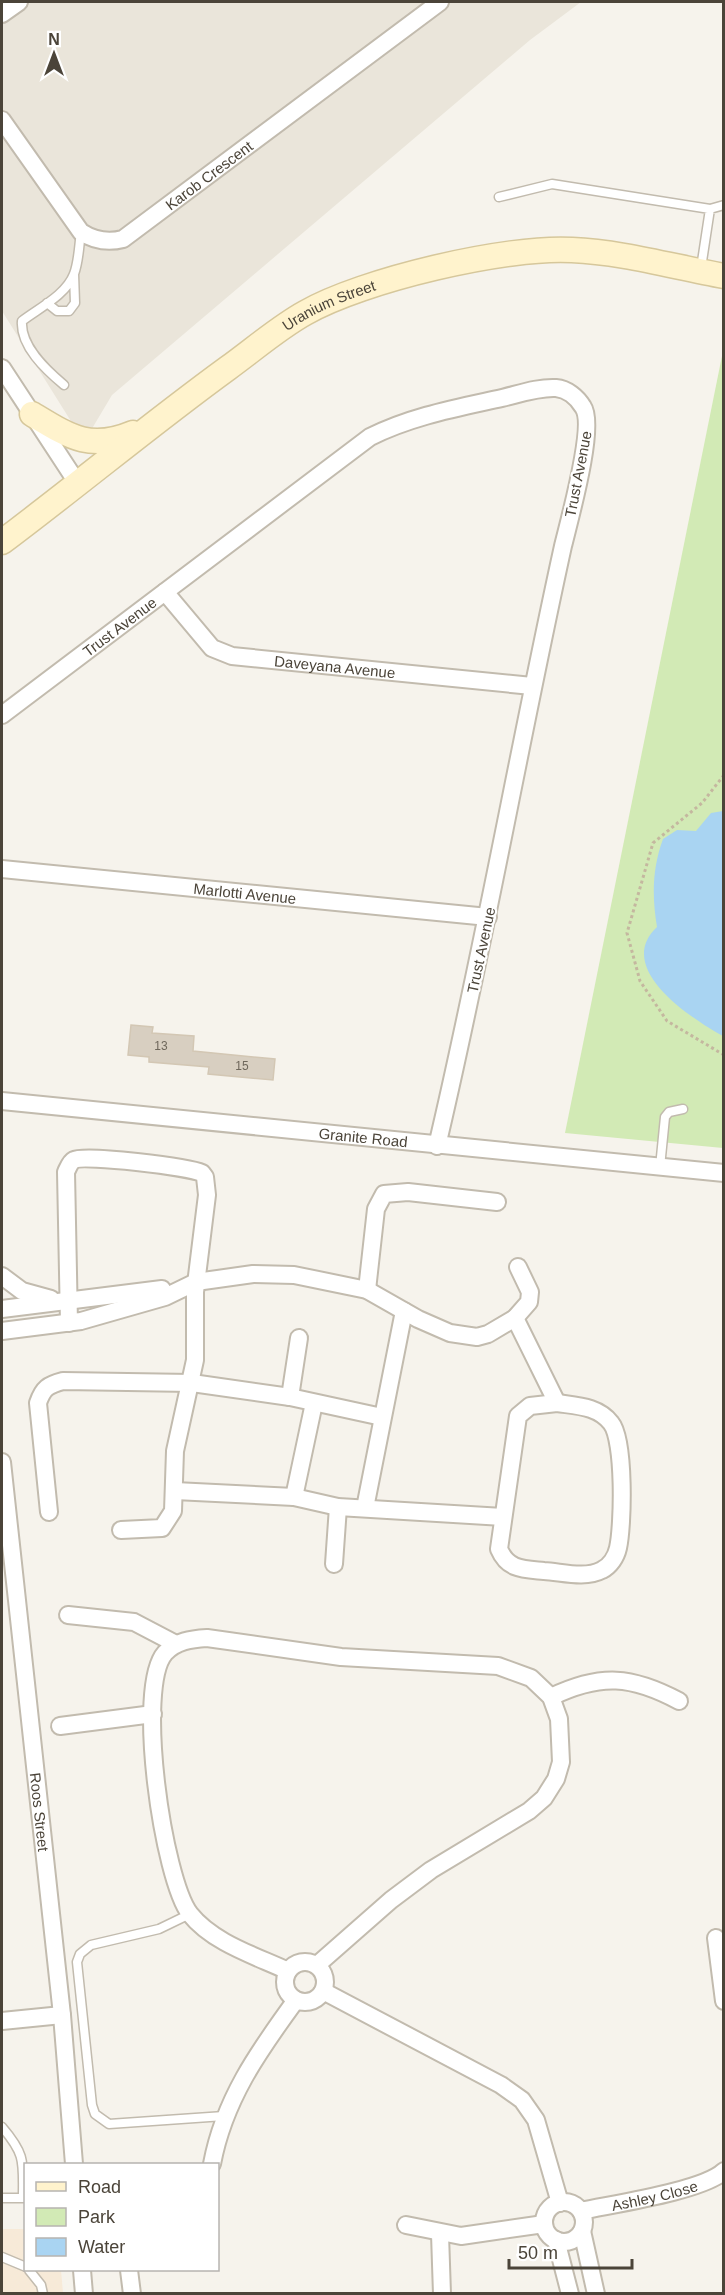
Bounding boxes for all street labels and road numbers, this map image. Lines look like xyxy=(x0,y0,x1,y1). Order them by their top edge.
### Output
street label: Karob Crescent xyxy=(162,136,256,213)
street label: Uranium Street xyxy=(279,276,378,334)
street label: Trust Avenue xyxy=(561,429,595,519)
street label: Trust Avenue xyxy=(79,593,159,660)
street label: Daveyana Avenue xyxy=(274,652,396,681)
street label: Marlotti Avenue xyxy=(193,879,297,907)
street label: Trust Avenue xyxy=(464,905,498,995)
street label: Granite Road xyxy=(318,1124,408,1150)
street label: Roos Street xyxy=(27,1772,53,1853)
street label: Ashley Close xyxy=(610,2177,700,2213)

